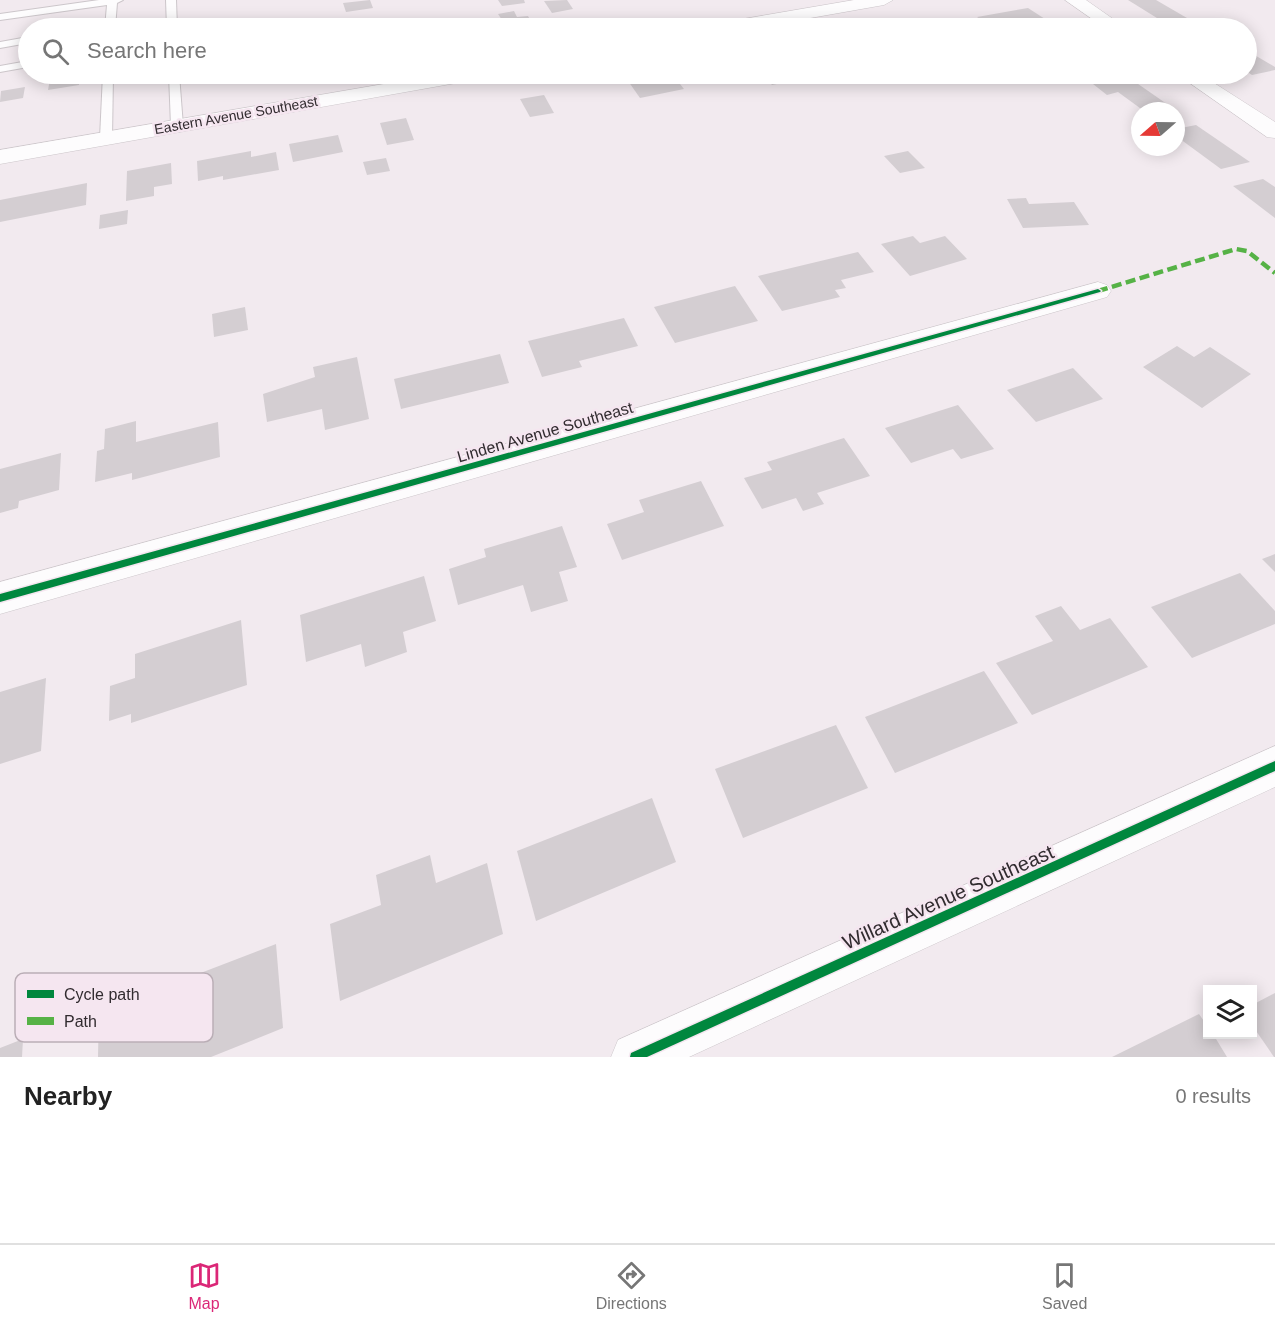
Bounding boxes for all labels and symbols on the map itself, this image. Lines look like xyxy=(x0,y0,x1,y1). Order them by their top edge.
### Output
street label: Eastern Avenue Southeast xyxy=(153,93,319,137)
north arrow xyxy=(1131,102,1185,156)
street label: Linden Avenue Southeast xyxy=(455,399,635,465)
street label: Willard Avenue Southeast xyxy=(839,840,1057,954)
legend xyxy=(15,973,213,1042)
text: Cycle path xyxy=(64,986,140,1003)
text: Path xyxy=(64,1013,97,1030)

